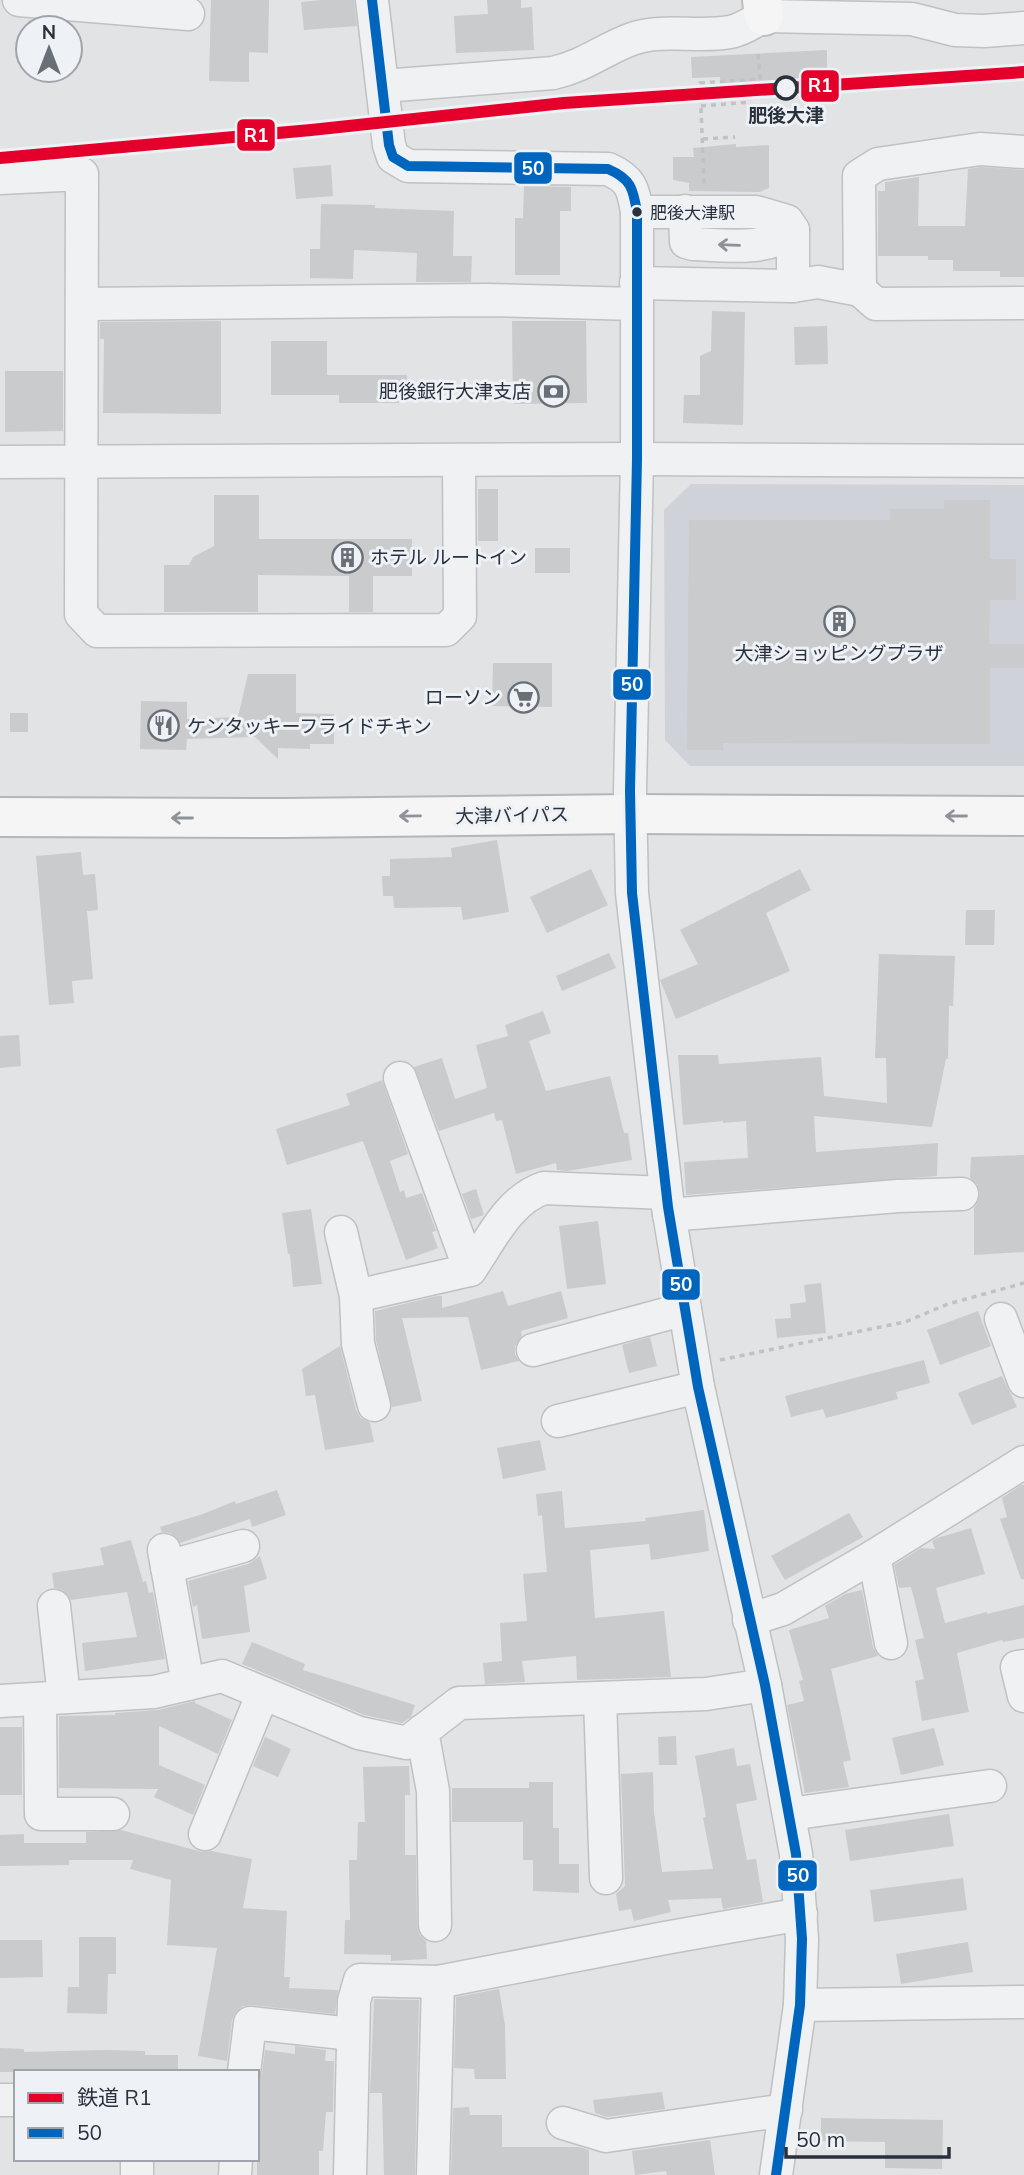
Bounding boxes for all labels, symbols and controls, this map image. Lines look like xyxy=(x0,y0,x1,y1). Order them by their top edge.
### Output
north arrow xyxy=(14,14,84,84)
text: N xyxy=(42,20,56,44)
line badge: R1 xyxy=(800,69,840,103)
text: R1 xyxy=(808,73,832,97)
marker: 肥後大津 xyxy=(774,76,798,100)
place label: 肥後大津 xyxy=(748,103,824,127)
line badge: R1 xyxy=(236,118,276,152)
text: R1 xyxy=(244,123,268,147)
line badge: 50 xyxy=(513,151,553,185)
text: 50 xyxy=(522,156,544,180)
place label: 肥後大津駅 xyxy=(650,202,735,223)
marker: 肥後大津駅 xyxy=(630,205,644,219)
one-way arrow xyxy=(718,238,741,251)
bank icon: 肥後銀行大津支店 xyxy=(537,374,571,408)
place label: 肥後銀行大津支店 xyxy=(379,379,531,403)
building icon: ホテル ルートイン xyxy=(330,540,364,574)
place label: ホテル ルートイン xyxy=(370,545,527,569)
building icon: 大津ショッピングプラザ xyxy=(822,605,856,639)
place label: 大津ショッピングプラザ xyxy=(734,641,944,665)
line badge: 50 xyxy=(612,668,652,701)
text: 50 xyxy=(621,672,643,696)
supermarket icon: ローソン xyxy=(507,680,541,714)
place label: ローソン xyxy=(425,685,501,709)
restaurant icon: ケンタッキーフライドチキン xyxy=(147,709,181,743)
place label: ケンタッキーフライドチキン xyxy=(187,714,432,738)
street label: 大津バイパス xyxy=(455,802,569,828)
one-way arrow xyxy=(399,809,422,823)
one-way arrow xyxy=(945,809,968,823)
one-way arrow xyxy=(171,811,194,825)
line badge: 50 xyxy=(661,1268,701,1301)
text: 50 xyxy=(670,1272,692,1296)
line badge: 50 xyxy=(777,1859,818,1892)
text: 50 xyxy=(787,1863,809,1887)
legend xyxy=(14,2070,259,2161)
text: 鉄道 R1 xyxy=(77,2084,152,2110)
scale bar xyxy=(786,2116,949,2160)
text: 50 xyxy=(77,2119,102,2145)
text: 50 m xyxy=(796,2126,845,2152)

